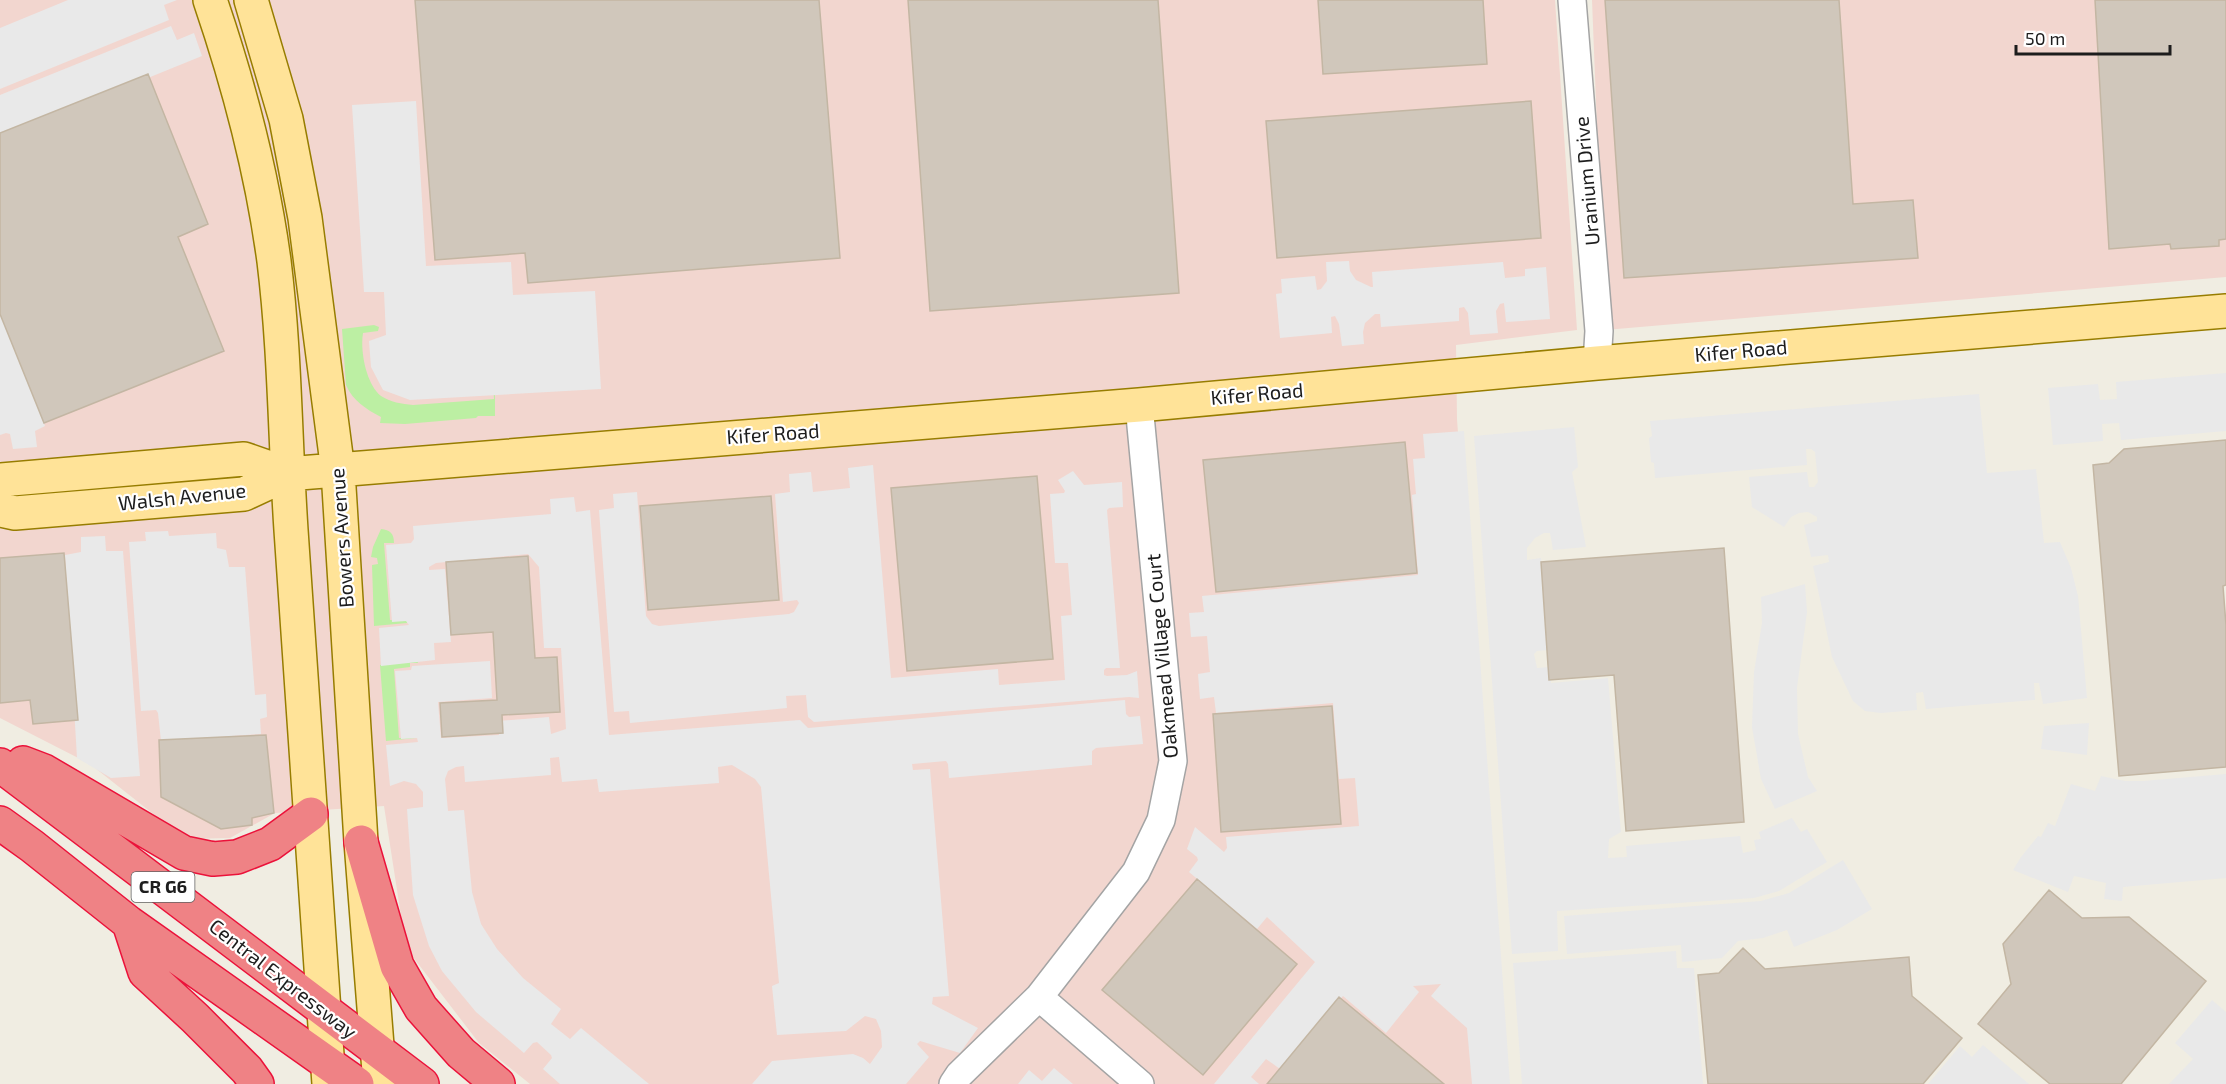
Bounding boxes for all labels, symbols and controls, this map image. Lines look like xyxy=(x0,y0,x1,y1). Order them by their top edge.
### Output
scale bar xyxy=(2016,18,2170,56)
text: 50 m xyxy=(2025,27,2065,49)
street label: Uranium Drive xyxy=(1568,115,1604,247)
street label: Kifer Road xyxy=(1693,334,1788,366)
street label: Kifer Road xyxy=(1209,377,1304,409)
street label: Kifer Road xyxy=(726,418,820,448)
street label: Bowers Avenue xyxy=(324,467,358,609)
street label: Walsh Avenue xyxy=(117,477,247,515)
street label: Oakmead Village Court xyxy=(1140,552,1182,759)
road number: CR G6 xyxy=(132,872,195,902)
street label: Central Expressway xyxy=(205,913,362,1043)

